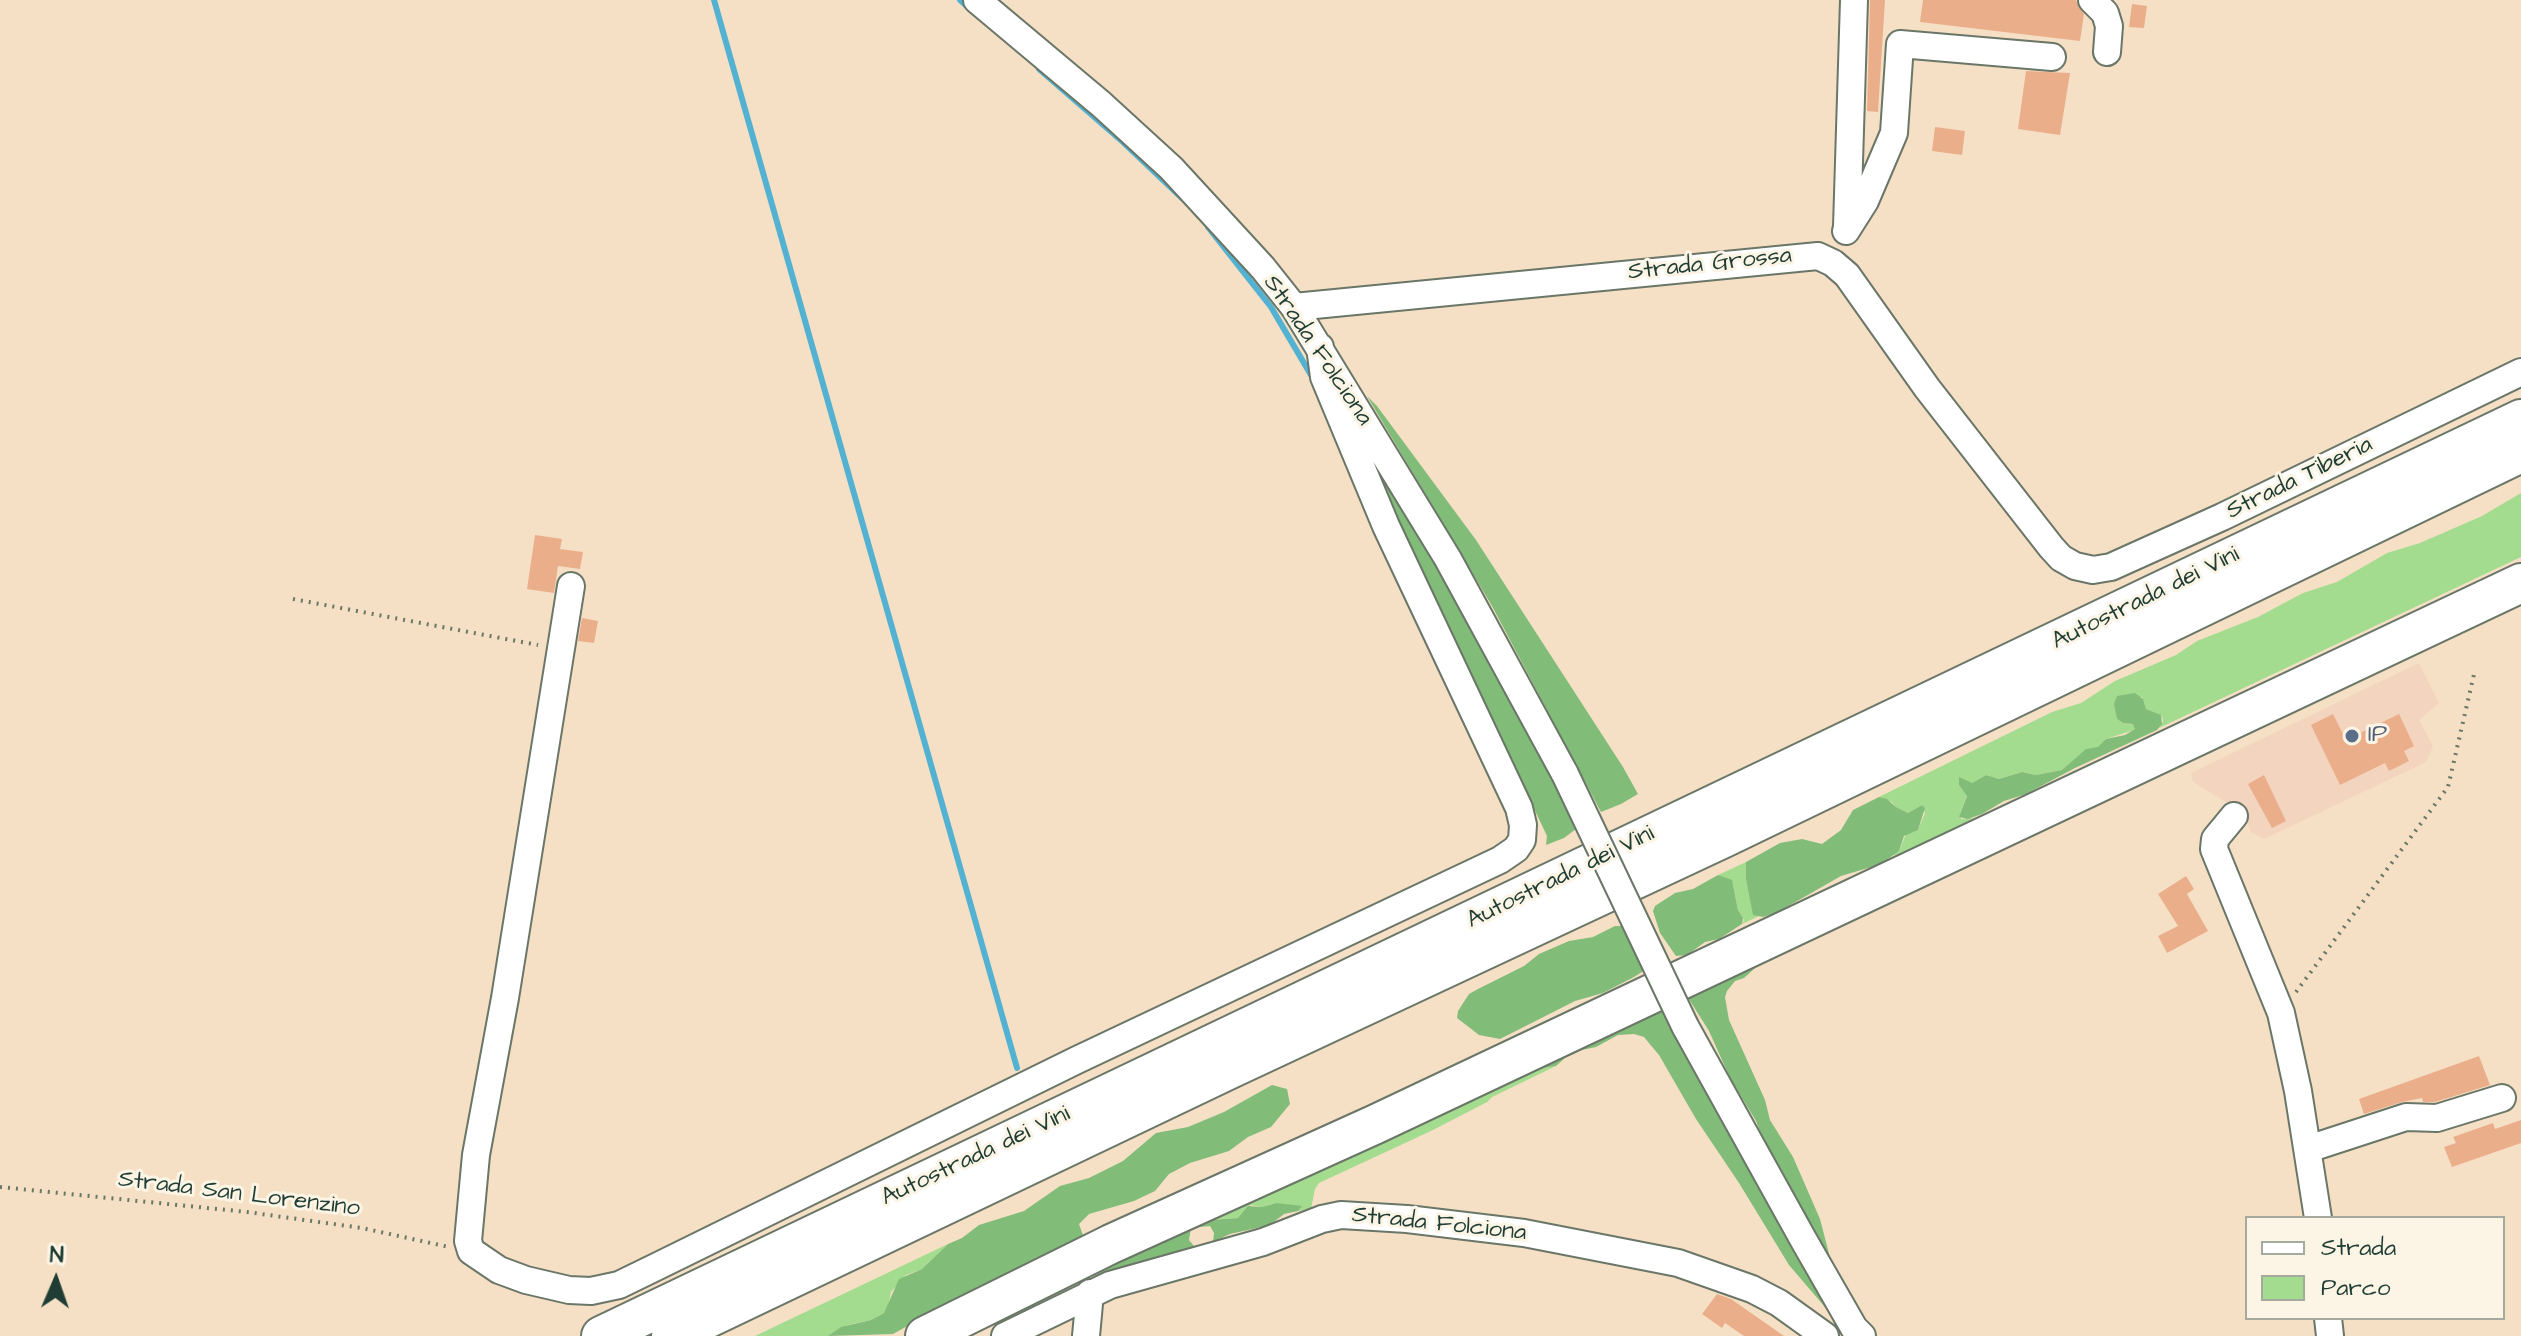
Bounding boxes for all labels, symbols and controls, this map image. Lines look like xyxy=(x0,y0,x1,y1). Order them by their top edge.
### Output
street label: Strada Grossa xyxy=(1627,242,1793,288)
street label: Strada Folciona xyxy=(1256,270,1378,432)
street label: Strada Tiberia xyxy=(2222,431,2378,527)
street label: Autostrada dei Vini xyxy=(2048,541,2244,657)
place label: IP xyxy=(2368,722,2387,750)
marker: IP xyxy=(2343,727,2361,745)
street label: Autostrada dei Vini xyxy=(1463,820,1659,936)
street label: Autostrada dei Vini xyxy=(877,1101,1075,1213)
street label: Strada San Lorenzino xyxy=(116,1166,362,1224)
street label: Strada Folciona xyxy=(1350,1202,1528,1248)
legend xyxy=(2245,1216,2505,1320)
text: Strada xyxy=(2321,1231,2396,1265)
north arrow xyxy=(16,1240,96,1320)
text: N xyxy=(49,1240,64,1271)
text: Parco xyxy=(2321,1271,2390,1305)

